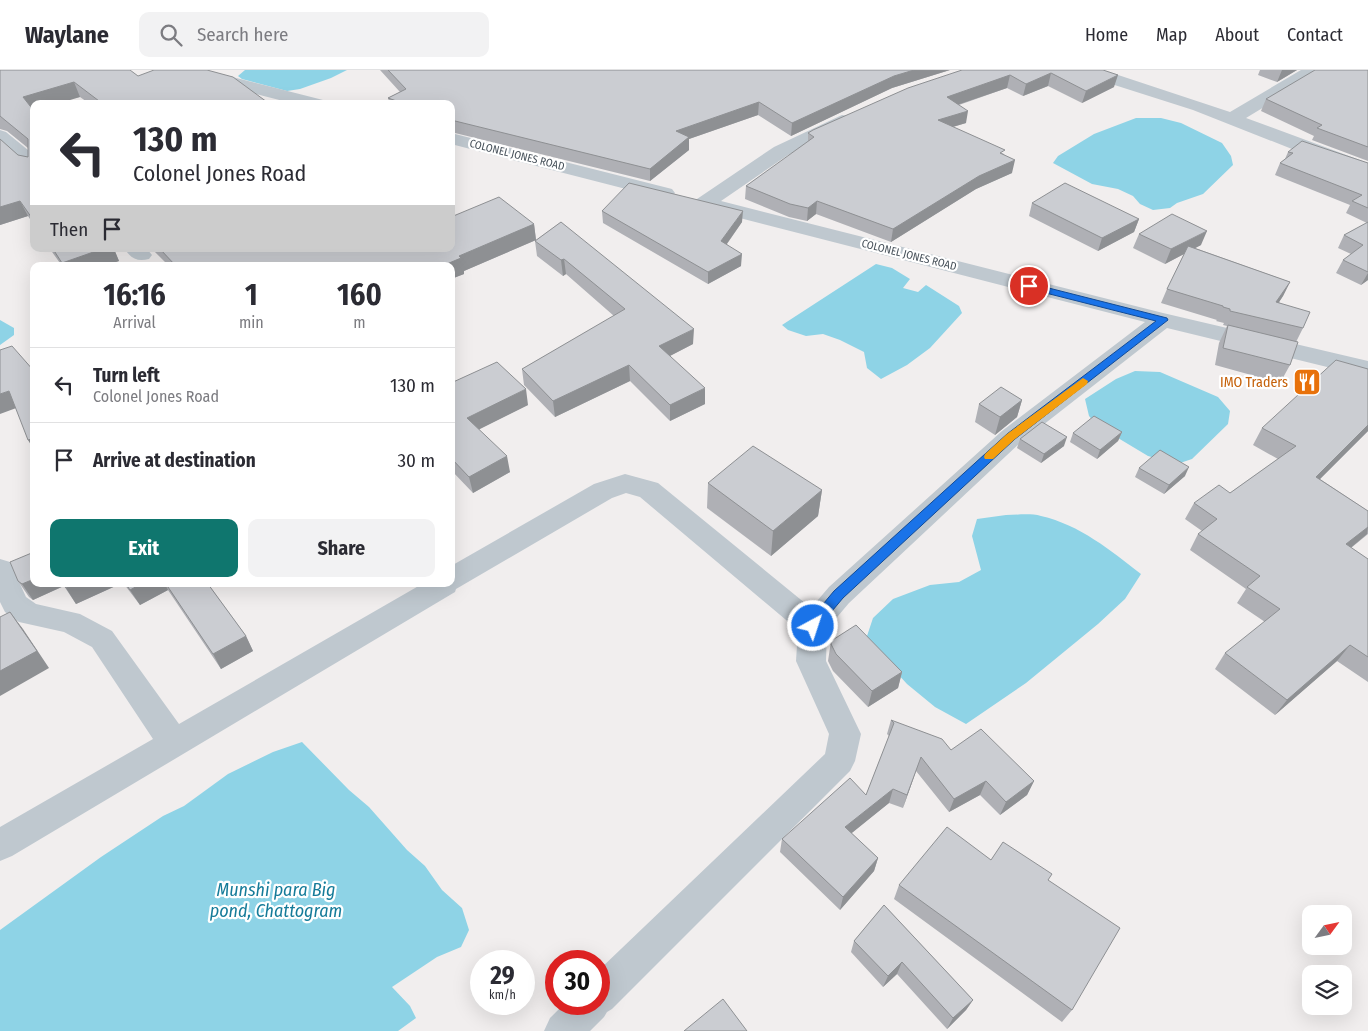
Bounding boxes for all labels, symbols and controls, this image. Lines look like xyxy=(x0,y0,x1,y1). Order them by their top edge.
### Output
search box xyxy=(139,12,489,57)
text: Waylane xyxy=(25,21,109,49)
icon: search xyxy=(157,21,185,49)
text: Search here xyxy=(197,23,288,46)
text: Home xyxy=(1085,24,1128,46)
text: Map xyxy=(1156,24,1187,46)
text: About xyxy=(1215,24,1259,46)
text: Contact xyxy=(1287,24,1343,46)
text: 130 m xyxy=(133,118,217,160)
icon: left xyxy=(50,120,115,185)
street label: COLONEL JONES ROAD xyxy=(468,137,566,173)
text: Colonel Jones Road xyxy=(133,160,306,187)
icon: arrive xyxy=(98,215,126,243)
text: Then xyxy=(50,218,88,241)
street label: COLONEL JONES ROAD xyxy=(860,237,958,273)
pin xyxy=(1008,265,1050,307)
icon: arrive xyxy=(1015,272,1043,300)
text: 16:16 xyxy=(103,277,166,313)
text: 1 xyxy=(245,277,258,313)
text: 160 xyxy=(337,277,382,313)
text: Arrival xyxy=(113,313,156,332)
text: min xyxy=(239,313,264,332)
text: m xyxy=(353,313,366,332)
text: Turn left xyxy=(93,364,160,387)
restaurant icon: IMO Traders xyxy=(1292,367,1322,397)
icon: left xyxy=(50,371,78,399)
text: 130 m xyxy=(390,374,435,397)
place label: IMO Traders xyxy=(1220,374,1288,391)
text: Colonel Jones Road xyxy=(93,387,219,406)
icon: arrive xyxy=(50,446,78,474)
text: Arrive at destination xyxy=(93,449,256,472)
text: 30 m xyxy=(397,449,435,472)
button: Exit xyxy=(50,519,238,577)
button: Share xyxy=(248,519,435,577)
position arrow xyxy=(786,599,838,651)
water label: Munshi para Big pond, Chattogram xyxy=(210,879,342,922)
north arrow xyxy=(1302,905,1352,955)
map controls xyxy=(1302,905,1352,1015)
speed limit sign: 30 xyxy=(545,950,610,1015)
text: 29 xyxy=(490,961,515,991)
button: layers xyxy=(1302,965,1352,1015)
text: km/h xyxy=(489,988,516,1002)

